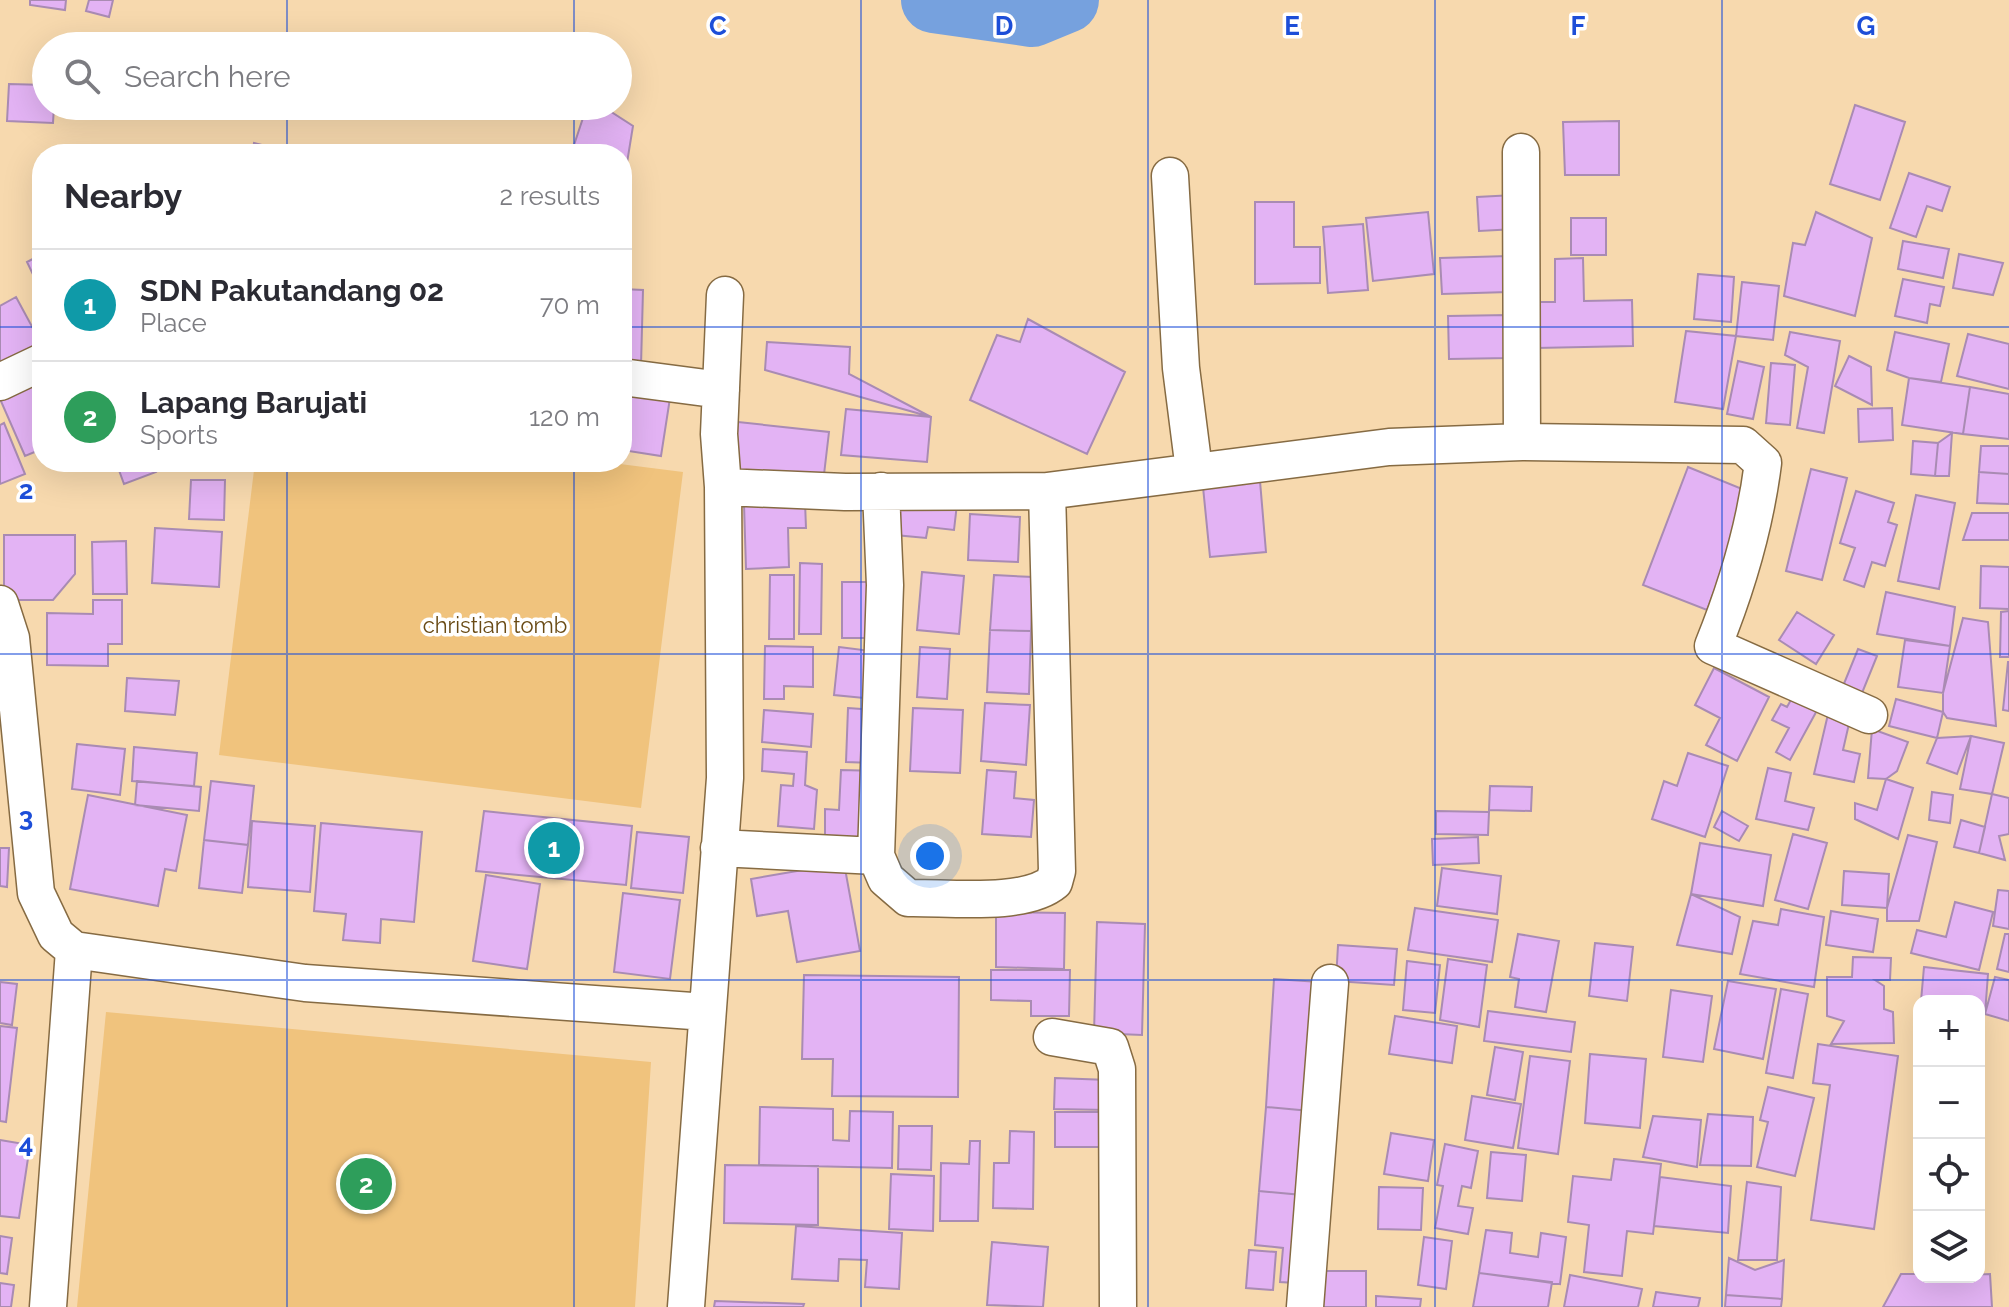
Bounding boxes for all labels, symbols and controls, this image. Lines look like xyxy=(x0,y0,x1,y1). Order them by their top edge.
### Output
text: C xyxy=(709,11,727,41)
text: D xyxy=(995,11,1013,41)
text: E xyxy=(1284,11,1300,41)
text: F xyxy=(1571,11,1586,41)
text: G xyxy=(1857,11,1875,41)
search box xyxy=(32,32,632,120)
icon: search xyxy=(60,54,104,98)
text: Search here xyxy=(124,59,291,94)
text: Nearby xyxy=(64,176,182,216)
text: 2 results xyxy=(500,181,600,211)
text: SDN Pakutandang 02 xyxy=(140,273,444,308)
text: 1 xyxy=(84,290,96,320)
text: 70 m xyxy=(540,290,600,320)
text: Place xyxy=(140,308,207,338)
text: Lapang Barujati xyxy=(140,385,367,420)
text: 2 xyxy=(83,402,97,432)
text: 120 m xyxy=(529,402,600,432)
text: Sports xyxy=(140,420,218,450)
text: 2 xyxy=(19,475,33,505)
park label: christian tomb xyxy=(423,612,567,638)
text: 3 xyxy=(19,802,33,832)
pin: 1 xyxy=(528,818,580,878)
your location xyxy=(910,836,950,876)
map controls xyxy=(1913,995,1985,1283)
button: + xyxy=(1913,995,1985,1067)
button: − xyxy=(1913,1067,1985,1139)
text: 4 xyxy=(19,1129,33,1159)
button: locate xyxy=(1913,1139,1985,1211)
pin: 2 xyxy=(340,1154,392,1214)
button: layers xyxy=(1913,1211,1985,1283)

